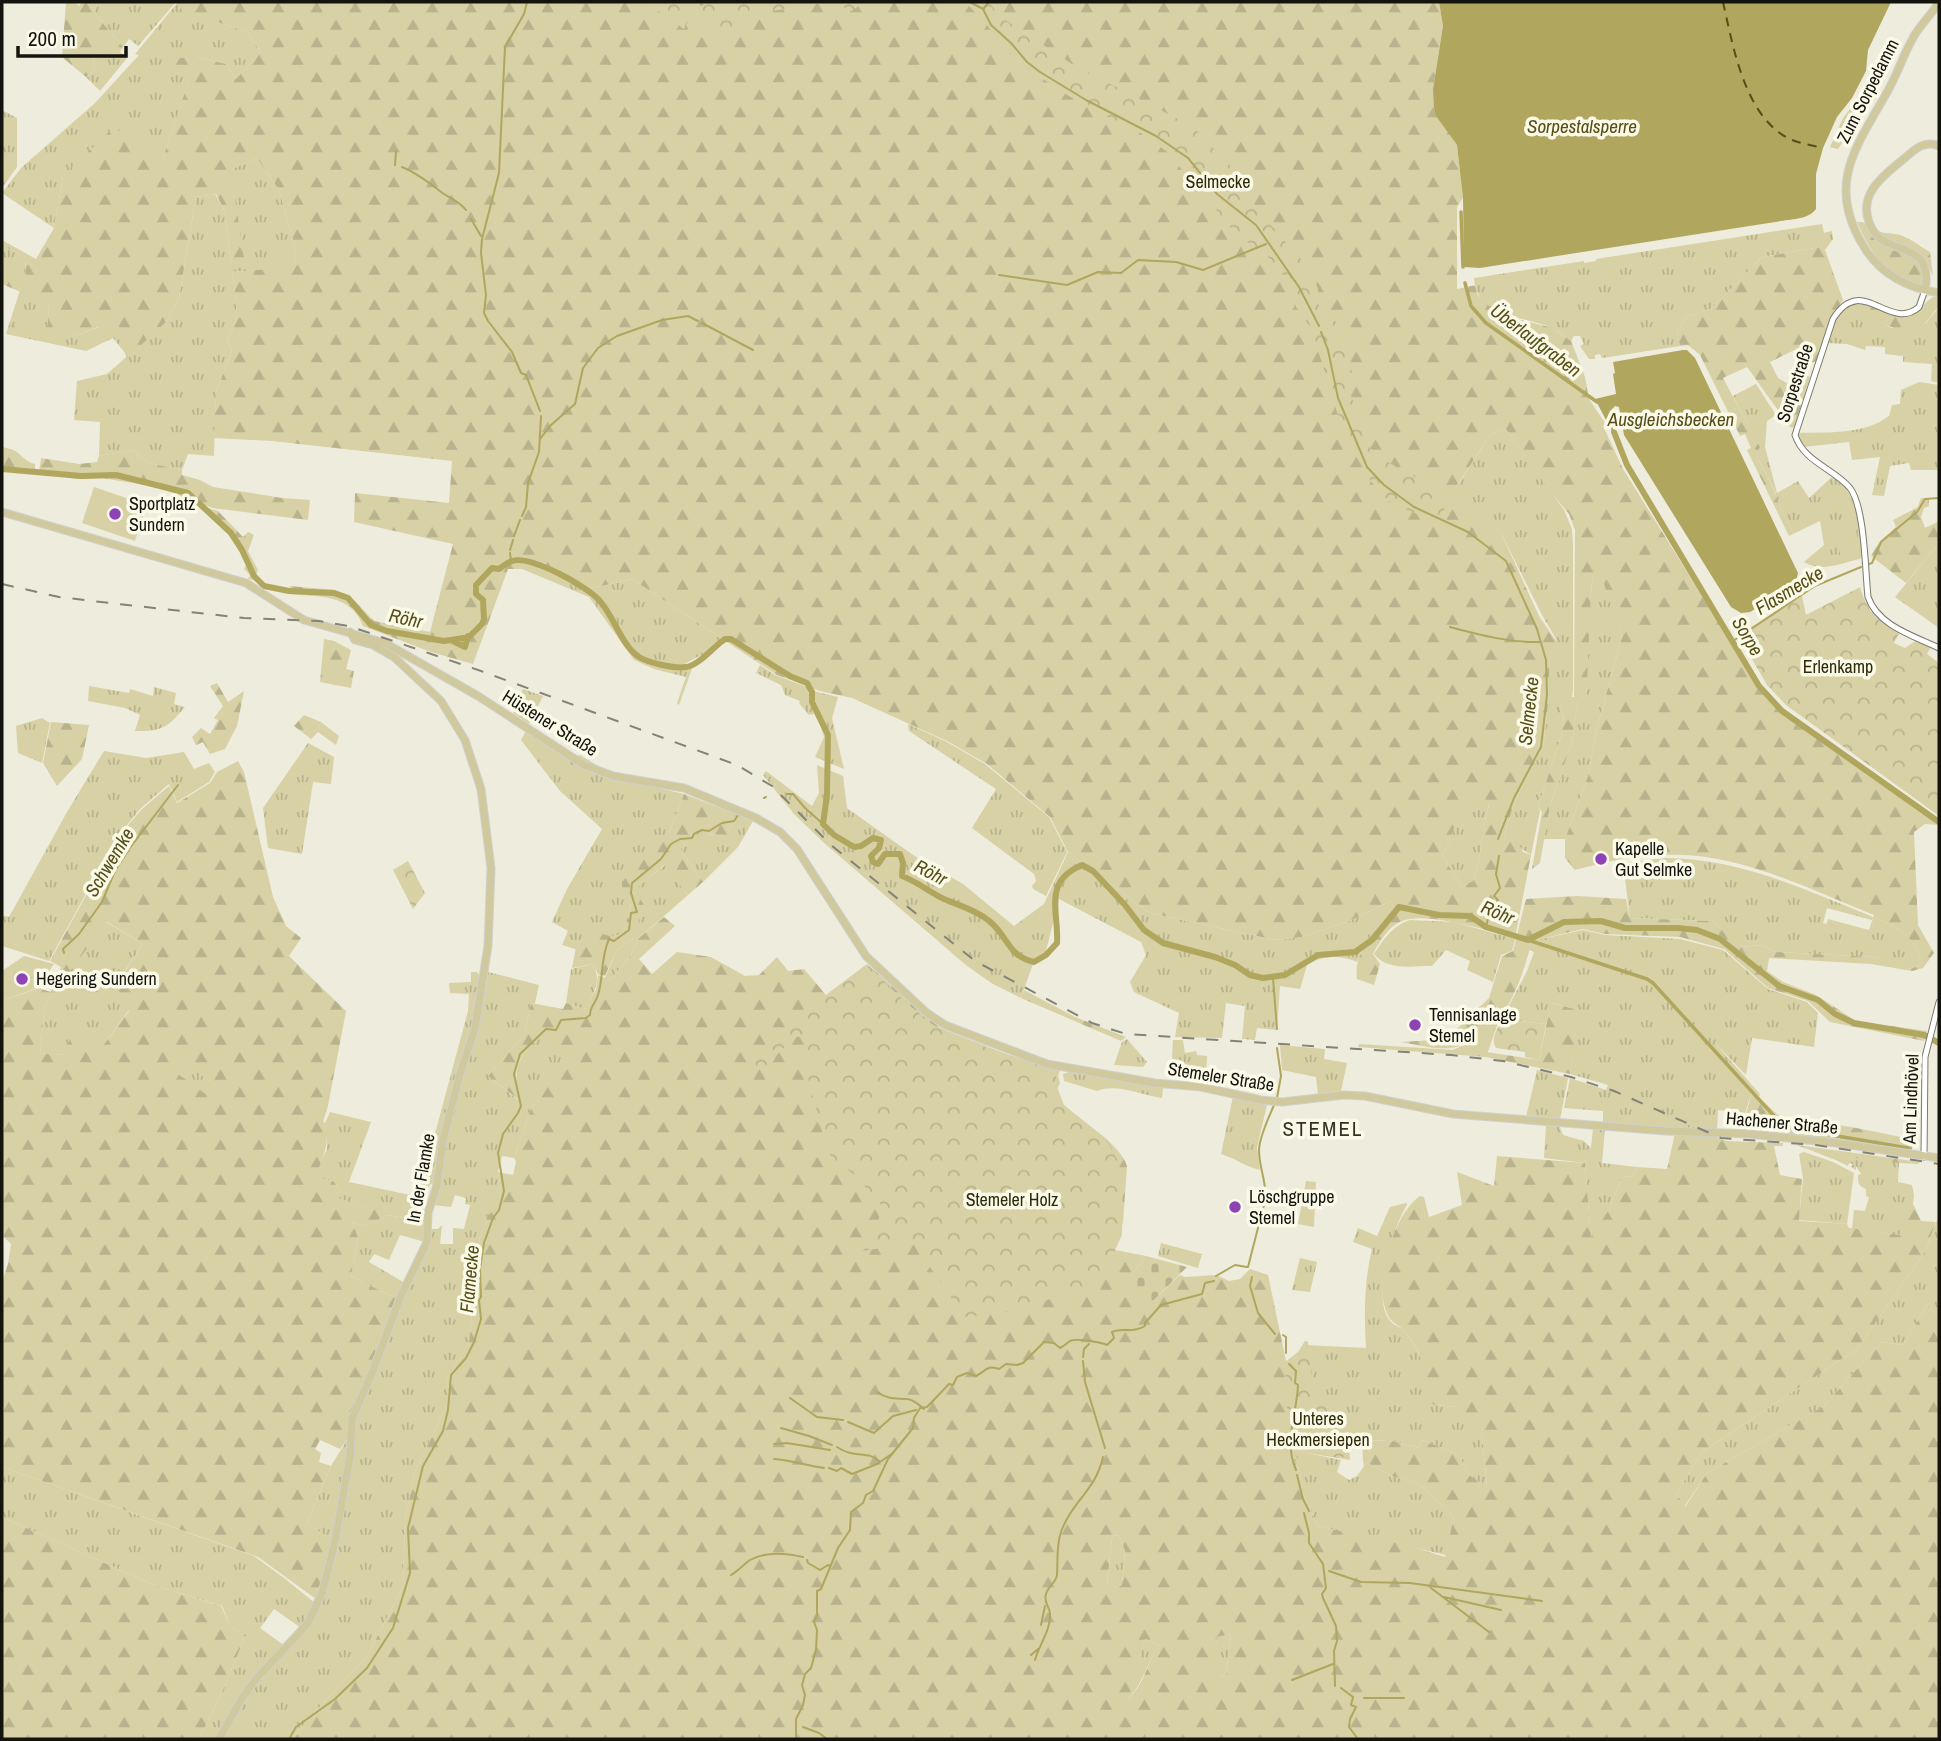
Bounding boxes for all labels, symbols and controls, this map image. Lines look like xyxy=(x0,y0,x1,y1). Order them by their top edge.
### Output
scale bar xyxy=(18,14,126,58)
text: 200 m xyxy=(28,24,76,53)
street label: Zum Sorpedamm xyxy=(1831,34,1905,147)
water label: Sorpestalsperre xyxy=(1527,113,1637,139)
park label: Selmecke xyxy=(1186,169,1250,194)
water label: Überlaufgraben xyxy=(1485,297,1587,383)
street label: Sorpestraße xyxy=(1770,340,1819,425)
water label: Ausgleichsbecken xyxy=(1607,406,1734,432)
place label: Sportplatz Sundern xyxy=(129,491,195,537)
marker: Sportplatz Sundern xyxy=(107,506,123,522)
water label: Flasmecke xyxy=(1750,559,1828,621)
water label: Röhr xyxy=(387,602,426,634)
water label: Sorpe xyxy=(1726,611,1770,661)
park label: Erlenkamp xyxy=(1803,654,1873,679)
water label: Selmecke xyxy=(1511,676,1545,746)
street label: Hüstener Straße xyxy=(498,683,603,762)
water label: Schwemke xyxy=(78,823,140,901)
place label: Kapelle Gut Selmke xyxy=(1615,836,1692,882)
marker: Kapelle Gut Selmke xyxy=(1593,851,1609,867)
water label: Röhr xyxy=(910,853,953,892)
water label: Röhr xyxy=(1477,893,1519,931)
place label: Hegering Sundern xyxy=(36,966,157,991)
marker: Hegering Sundern xyxy=(14,971,30,987)
place label: Tennisanlage Stemel xyxy=(1429,1002,1517,1048)
marker: Tennisanlage Stemel xyxy=(1407,1017,1423,1033)
street label: Am Lindhövel xyxy=(1896,1053,1925,1146)
street label: Stemeler Straße xyxy=(1166,1056,1276,1097)
street label: Hachener Straße xyxy=(1725,1105,1839,1140)
district label: STEMEL xyxy=(1283,1114,1363,1143)
street label: In der Flamke xyxy=(400,1131,441,1225)
place label: Löschgruppe Stemel xyxy=(1249,1184,1334,1230)
park label: Stemeler Holz xyxy=(966,1187,1058,1212)
marker: Löschgruppe Stemel xyxy=(1227,1199,1243,1215)
water label: Flamecke xyxy=(453,1244,485,1314)
park label: Unteres Heckmersiepen xyxy=(1266,1406,1370,1452)

